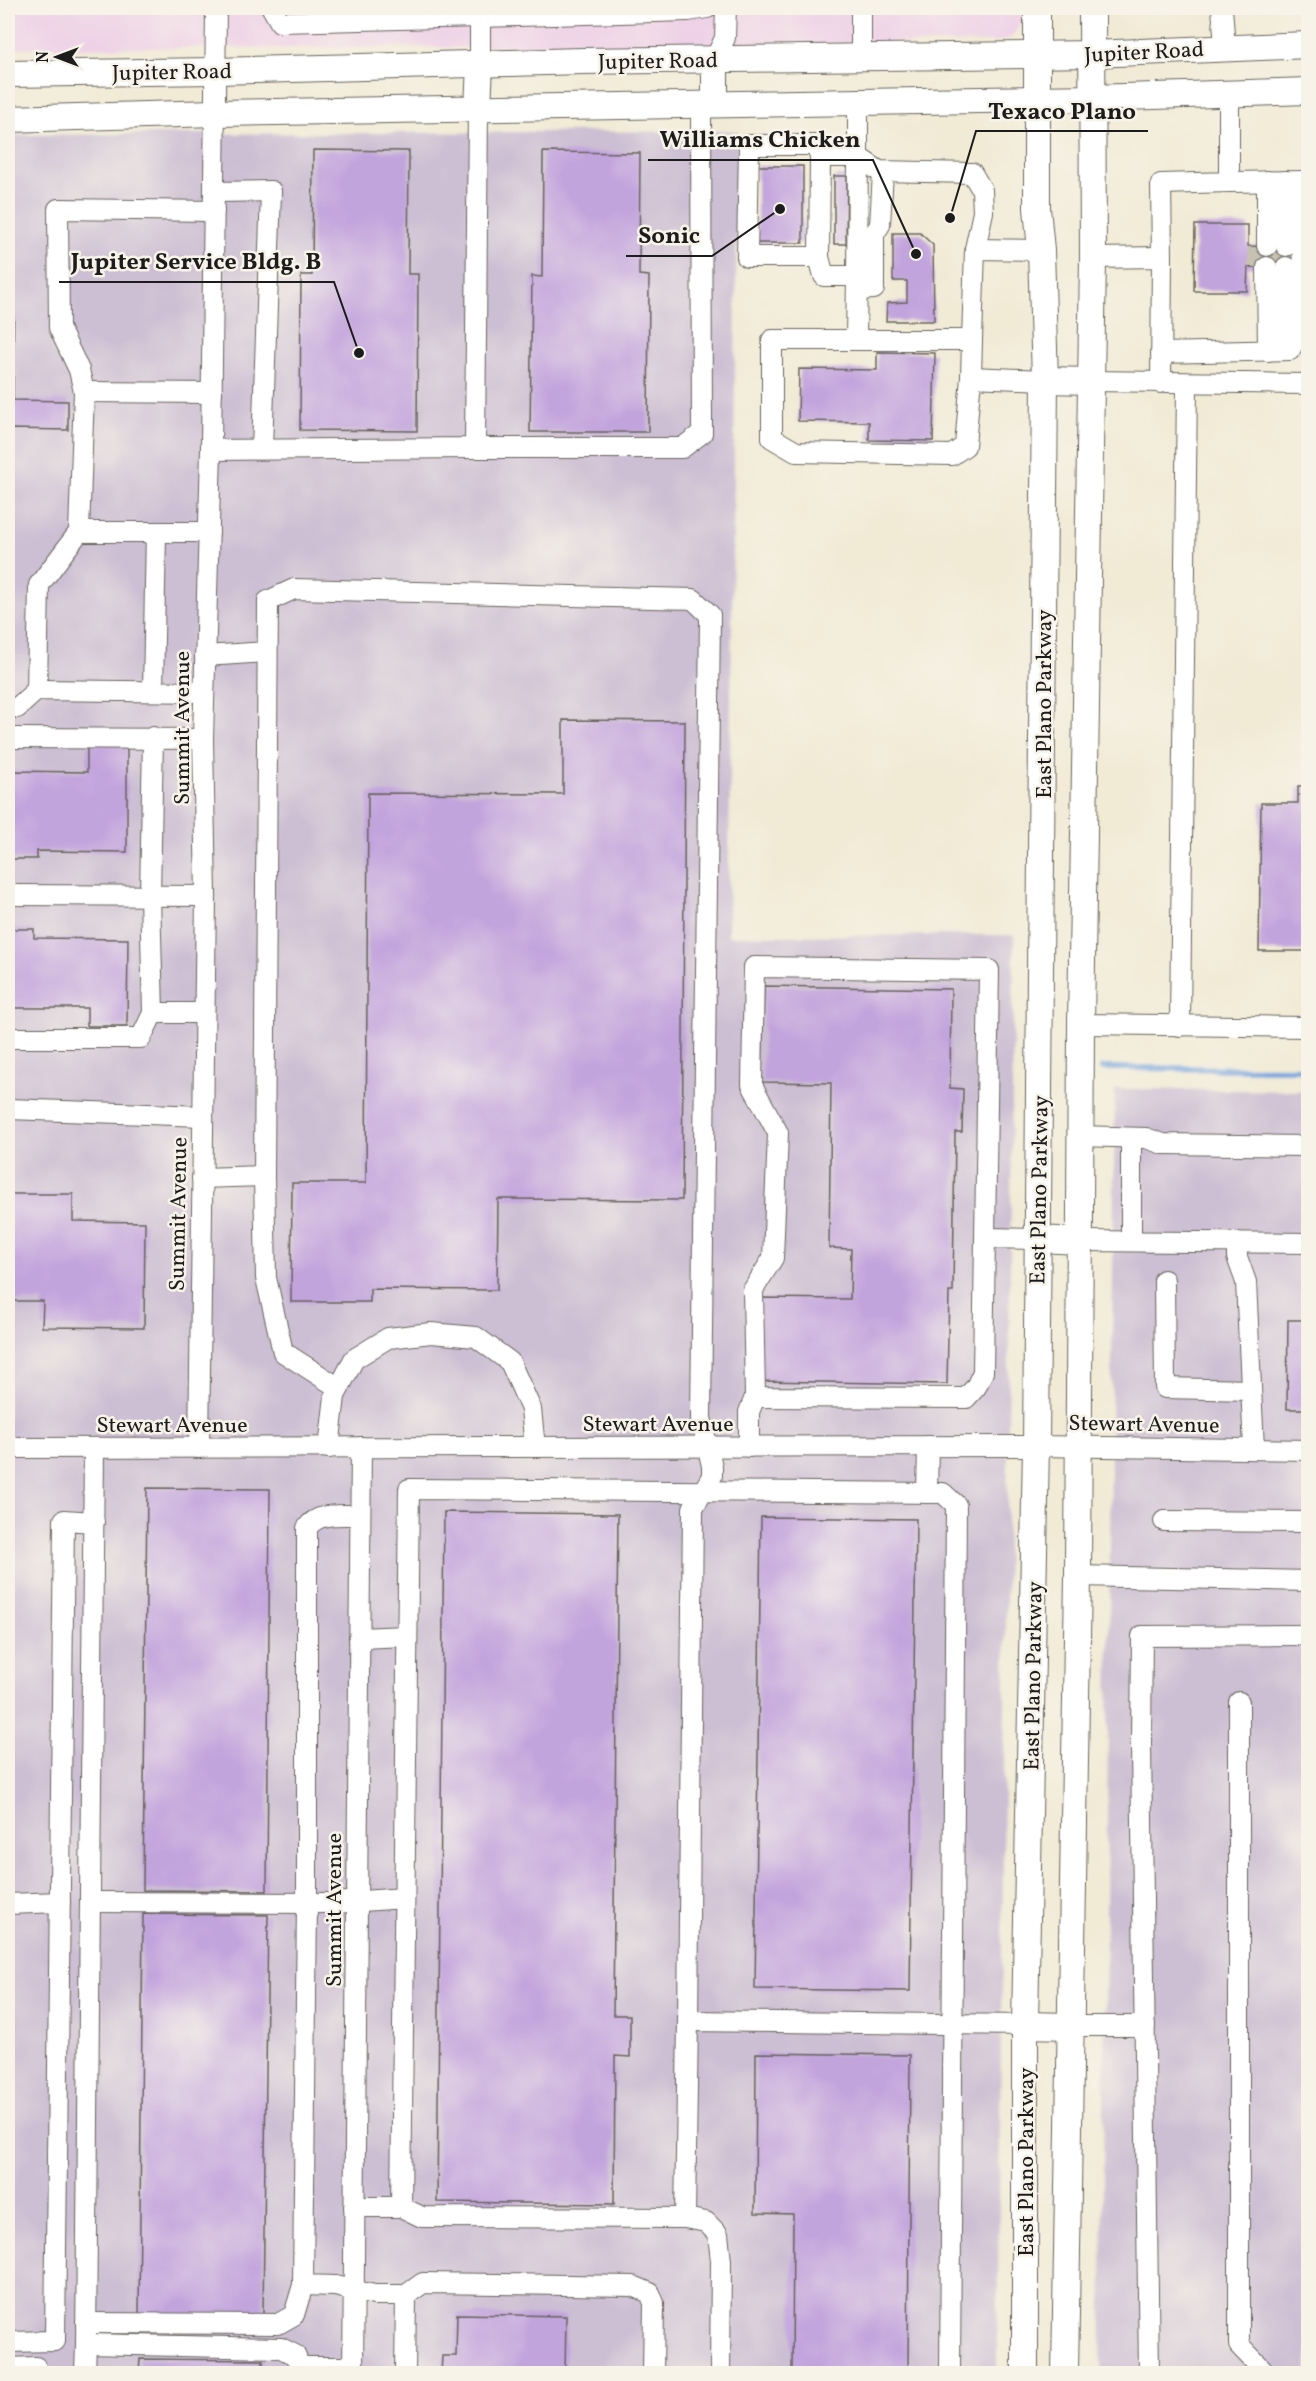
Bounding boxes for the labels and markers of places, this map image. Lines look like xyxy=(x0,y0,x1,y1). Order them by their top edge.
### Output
callout: Texaco Plano xyxy=(976,89,1148,131)
callout: Williams Chicken xyxy=(648,118,873,160)
callout: Sonic xyxy=(626,214,712,256)
callout: Jupiter Service Bldg. B xyxy=(59,240,334,282)

